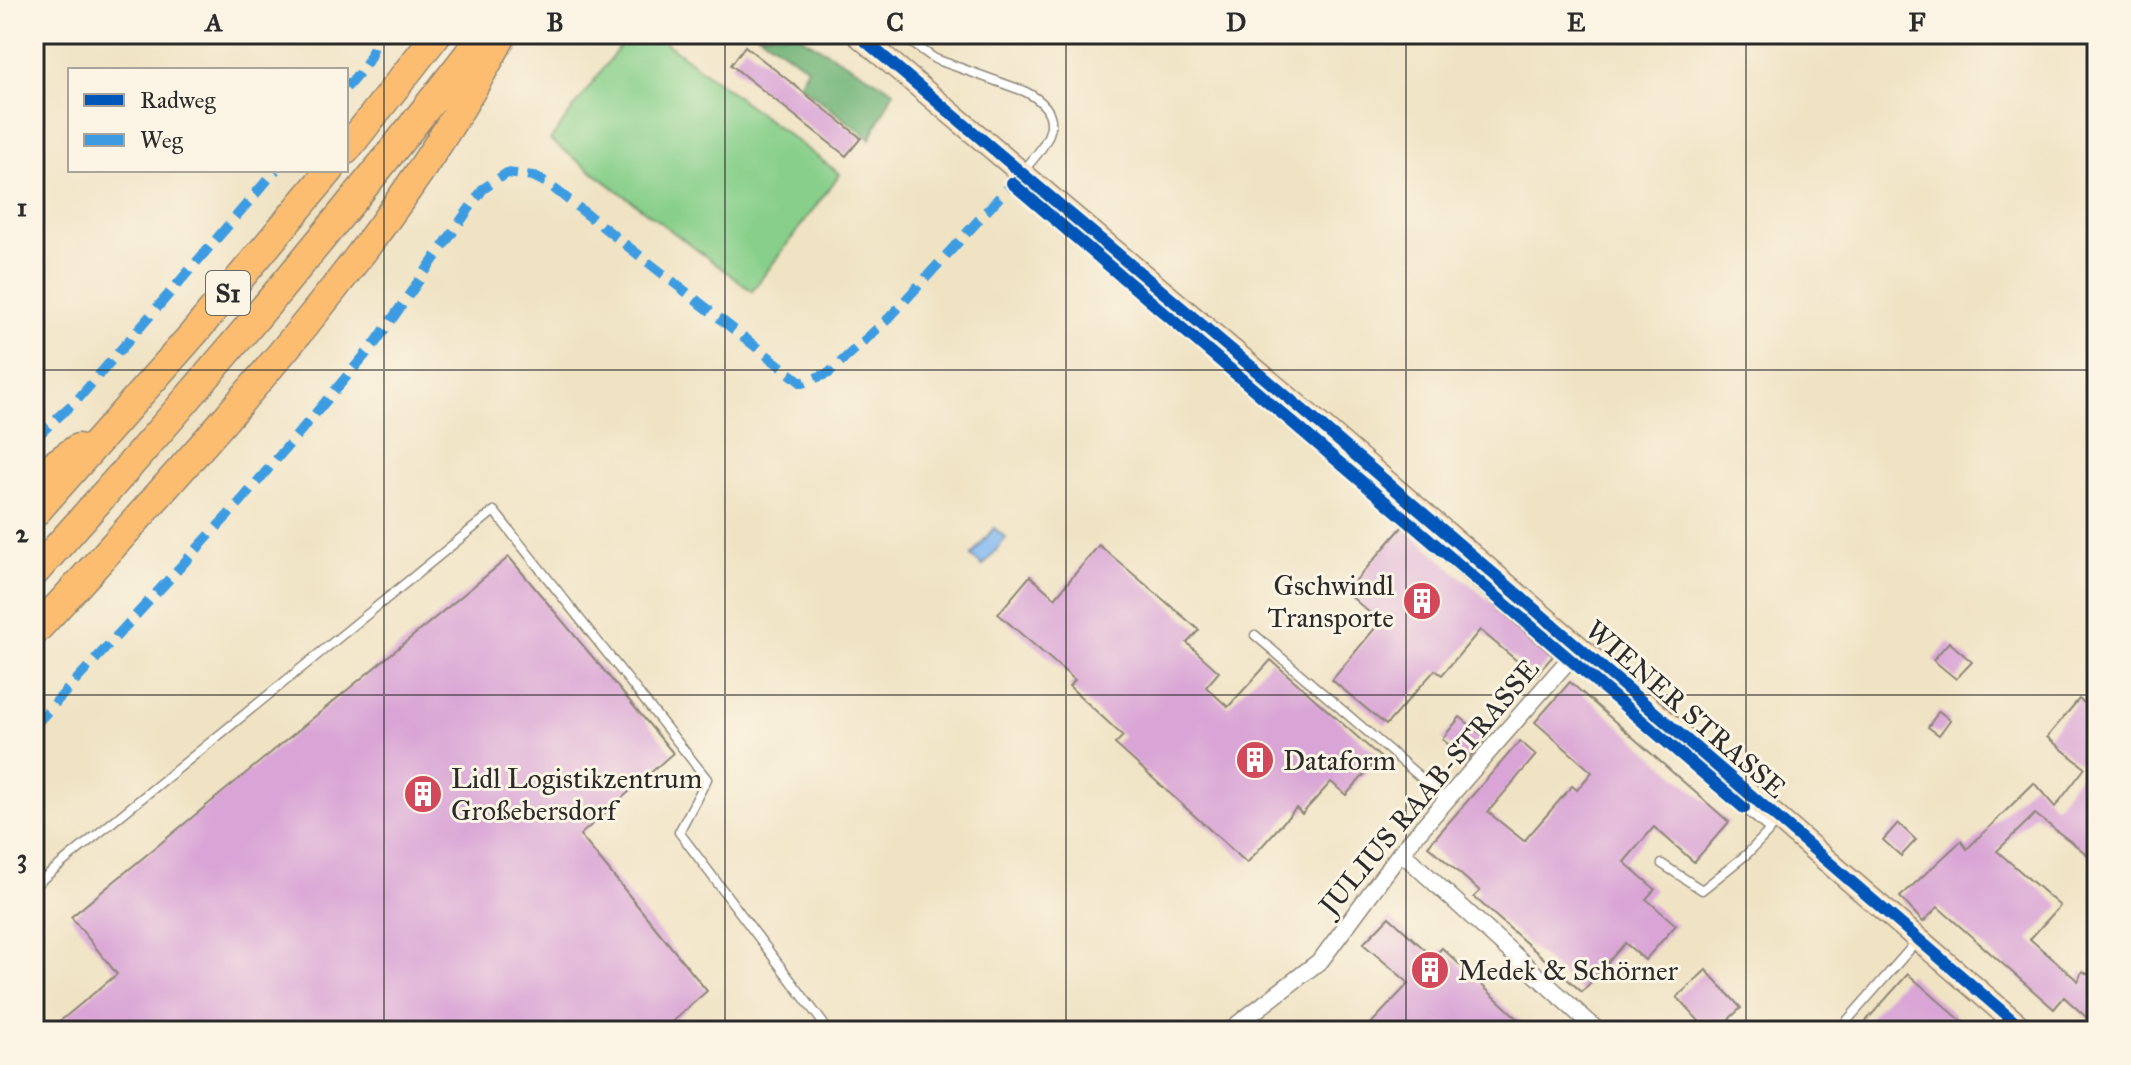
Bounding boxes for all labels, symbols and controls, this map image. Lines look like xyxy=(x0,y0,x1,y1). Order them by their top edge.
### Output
text: A xyxy=(203,6,223,38)
text: B xyxy=(546,6,564,38)
text: C xyxy=(886,6,904,38)
text: D xyxy=(1226,6,1246,38)
text: E xyxy=(1567,6,1586,38)
text: F xyxy=(1909,6,1926,38)
legend xyxy=(68,68,348,172)
text: Radweg xyxy=(140,85,216,115)
text: Weg xyxy=(140,125,184,155)
text: 1 xyxy=(17,191,27,223)
road number: S1 xyxy=(206,271,250,315)
text: 2 xyxy=(16,517,30,549)
place label: Gschwindl Transporte xyxy=(1267,568,1394,635)
building icon: Gschwindl Transporte xyxy=(1401,580,1443,622)
street label: WIENER STRASSE xyxy=(1579,612,1793,806)
street label: JULIUS RAAB-STRASSE xyxy=(1310,652,1546,925)
building icon: Dataform xyxy=(1234,739,1276,781)
place label: Dataform xyxy=(1283,743,1396,778)
place label: Lidl Logistikzentrum Großebersdorf xyxy=(451,761,702,828)
building icon: Lidl Logistikzentrum Großebersdorf xyxy=(402,773,444,815)
text: 3 xyxy=(17,842,27,874)
building icon: Medek & Schörner xyxy=(1409,949,1451,991)
place label: Medek & Schörner xyxy=(1458,953,1679,988)

